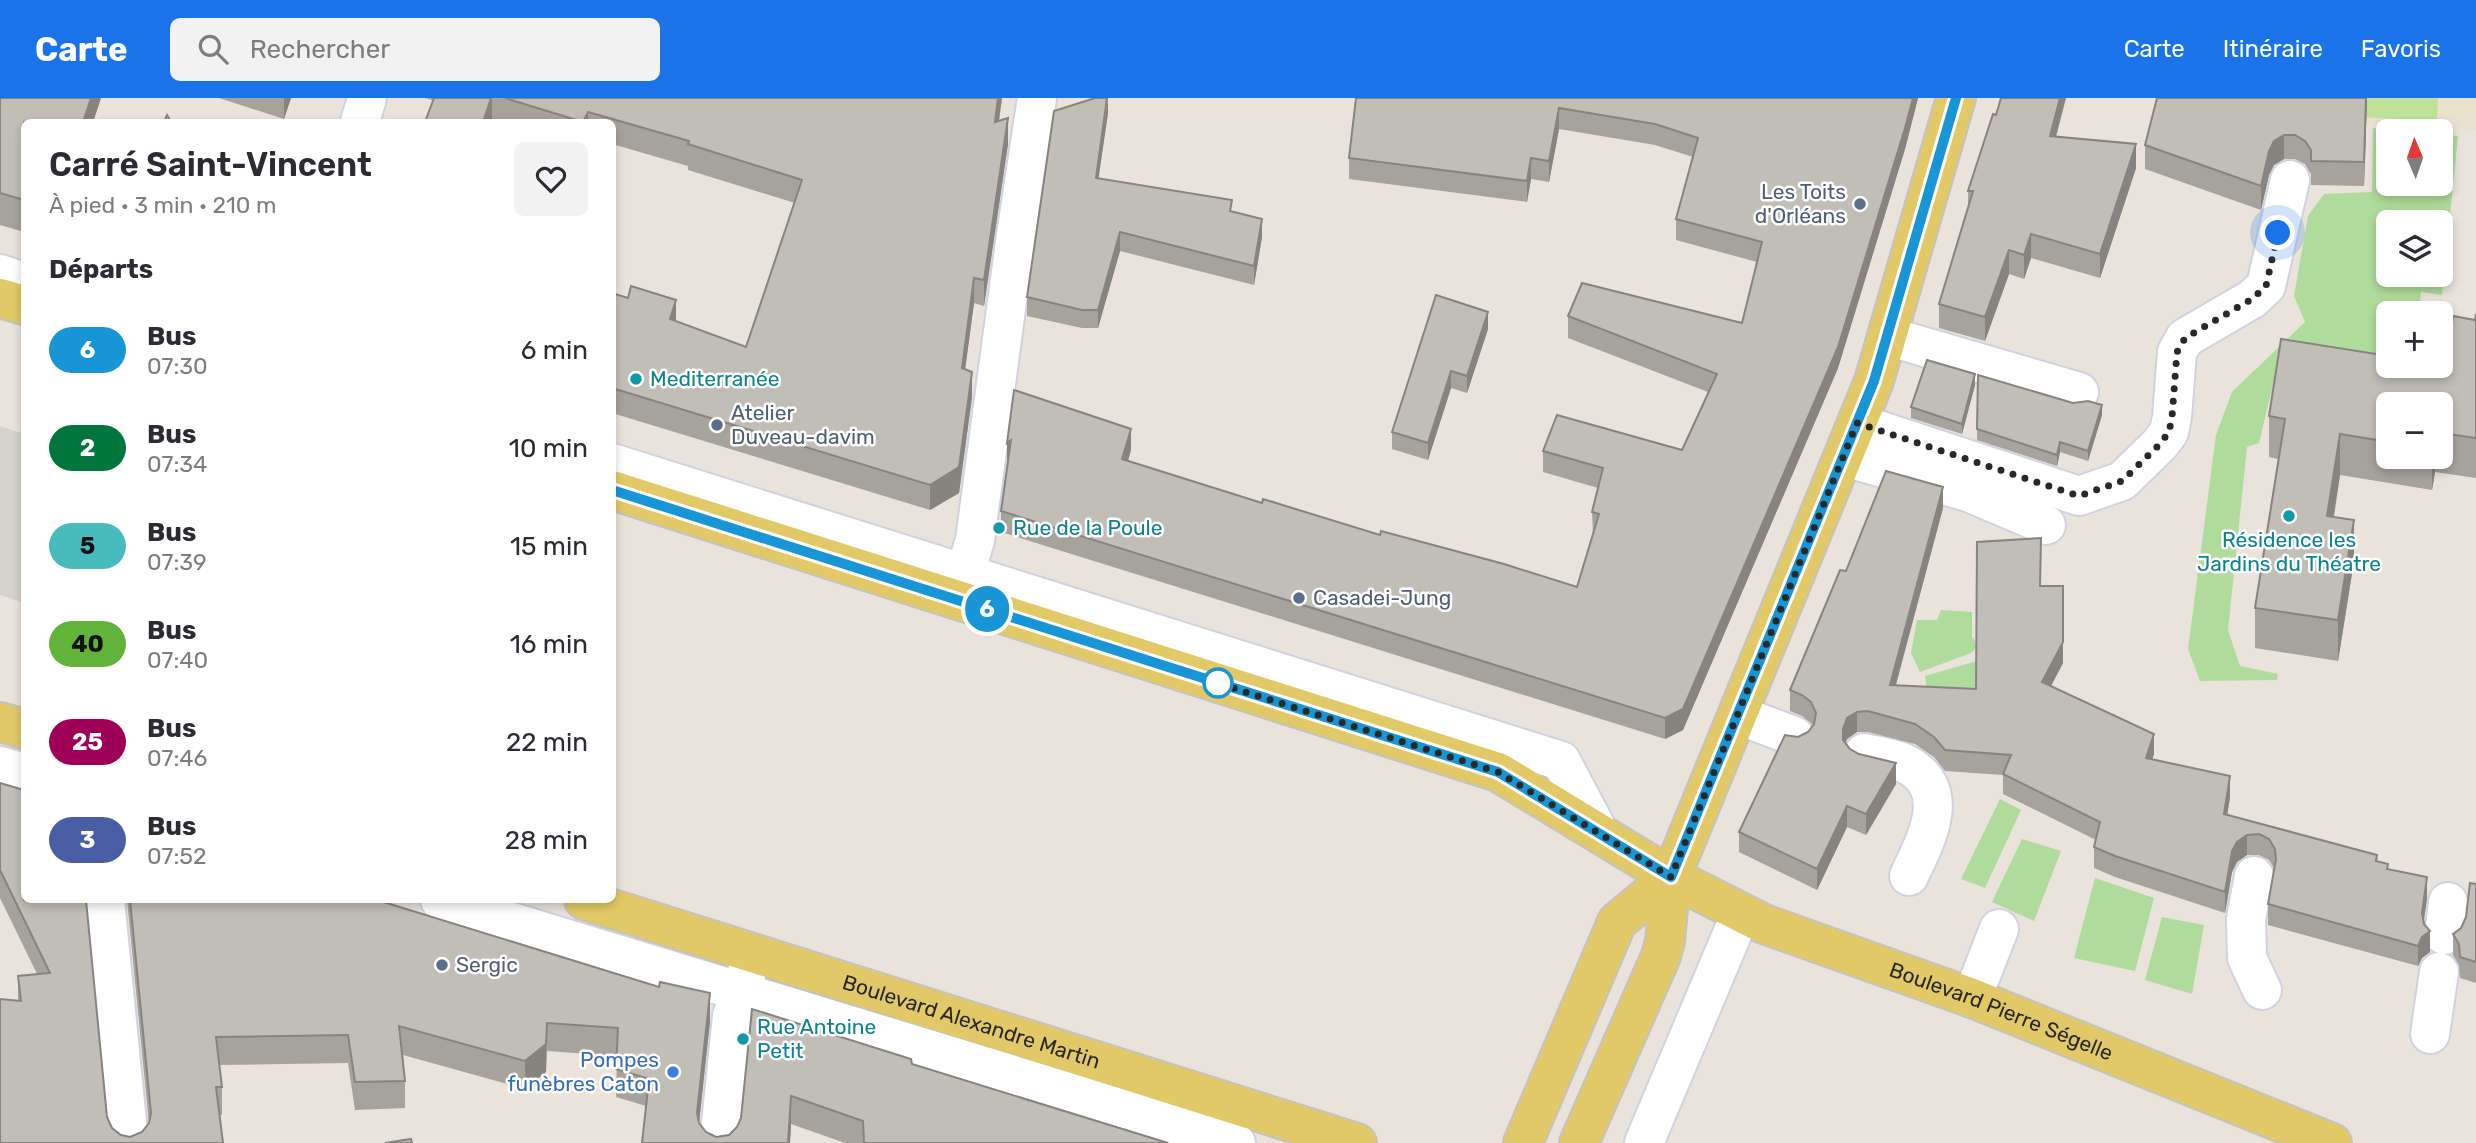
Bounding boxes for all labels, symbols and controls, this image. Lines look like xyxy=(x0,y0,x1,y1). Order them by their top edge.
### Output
search box xyxy=(170,18,660,81)
text: Carte xyxy=(35,30,128,69)
icon: search xyxy=(194,30,232,68)
text: Rechercher xyxy=(250,34,390,65)
text: Carte xyxy=(2124,35,2185,63)
text: Itinéraire xyxy=(2223,35,2323,63)
text: Favoris xyxy=(2361,35,2441,63)
north arrow xyxy=(2376,119,2454,196)
map controls xyxy=(2376,119,2453,469)
button: heart xyxy=(514,142,588,216)
text: Carré Saint-Vincent xyxy=(49,145,372,184)
place label: Les Toits d'Orléans xyxy=(1755,179,1846,228)
text: À pied · 3 min · 210 m xyxy=(49,191,276,219)
marker: Les Toits d'Orléans xyxy=(1852,196,1868,212)
button: layers xyxy=(2376,210,2453,287)
your location xyxy=(2260,215,2295,250)
text: Départs xyxy=(49,254,153,285)
button: + xyxy=(2376,301,2453,378)
text: Bus xyxy=(147,321,196,352)
text: 6 min xyxy=(521,335,588,366)
text: 6 xyxy=(80,336,95,364)
text: 07:30 xyxy=(147,352,208,380)
place label: Mediterranée xyxy=(650,366,780,391)
marker: Mediterranée xyxy=(628,371,644,387)
button: − xyxy=(2376,392,2453,469)
place label: Atelier Duveau-davim xyxy=(731,400,875,449)
marker: Atelier Duveau-davim xyxy=(709,417,725,433)
text: Bus xyxy=(147,419,196,450)
text: 10 min xyxy=(509,433,588,464)
text: 2 xyxy=(80,434,95,462)
text: 07:34 xyxy=(147,450,207,478)
marker: Résidence les Jardins du Théatre xyxy=(2281,508,2297,524)
place label: Rue de la Poule xyxy=(1013,515,1162,540)
text: Bus xyxy=(147,517,196,548)
marker: Rue de la Poule xyxy=(991,520,1007,536)
place label: Résidence les Jardins du Théatre xyxy=(2197,527,2381,576)
text: 15 min xyxy=(510,531,588,562)
text: 5 xyxy=(80,532,95,560)
text: 07:39 xyxy=(147,548,207,576)
place label: Casadei-Jung xyxy=(1313,585,1451,610)
line badge: 6 xyxy=(964,586,1010,632)
marker: Casadei-Jung xyxy=(1291,590,1307,606)
text: 6 xyxy=(979,595,995,623)
text: Bus xyxy=(147,615,196,646)
text: 16 min xyxy=(510,629,588,660)
text: 40 xyxy=(71,630,104,658)
text: 07:40 xyxy=(147,646,208,674)
unlabelled marker xyxy=(1203,668,1233,698)
text: Bus xyxy=(147,713,196,744)
text: 22 min xyxy=(506,727,588,758)
text: 25 xyxy=(72,728,103,756)
text: 07:46 xyxy=(147,744,207,772)
text: Bus xyxy=(147,811,196,842)
text: 28 min xyxy=(505,825,588,856)
text: 3 xyxy=(80,826,95,854)
text: 07:52 xyxy=(147,842,206,870)
place label: Sergic xyxy=(456,952,518,977)
marker: Sergic xyxy=(434,957,450,973)
street label: Boulevard Pierre Ségelle xyxy=(1886,957,2117,1065)
street label: Boulevard Alexandre Martin xyxy=(840,969,1103,1073)
place label: Rue Antoine Petit xyxy=(757,1014,876,1063)
marker: Rue Antoine Petit xyxy=(735,1031,751,1047)
place label: Pompes funèbres Caton xyxy=(507,1047,659,1096)
marker: Pompes funèbres Caton xyxy=(665,1064,681,1080)

